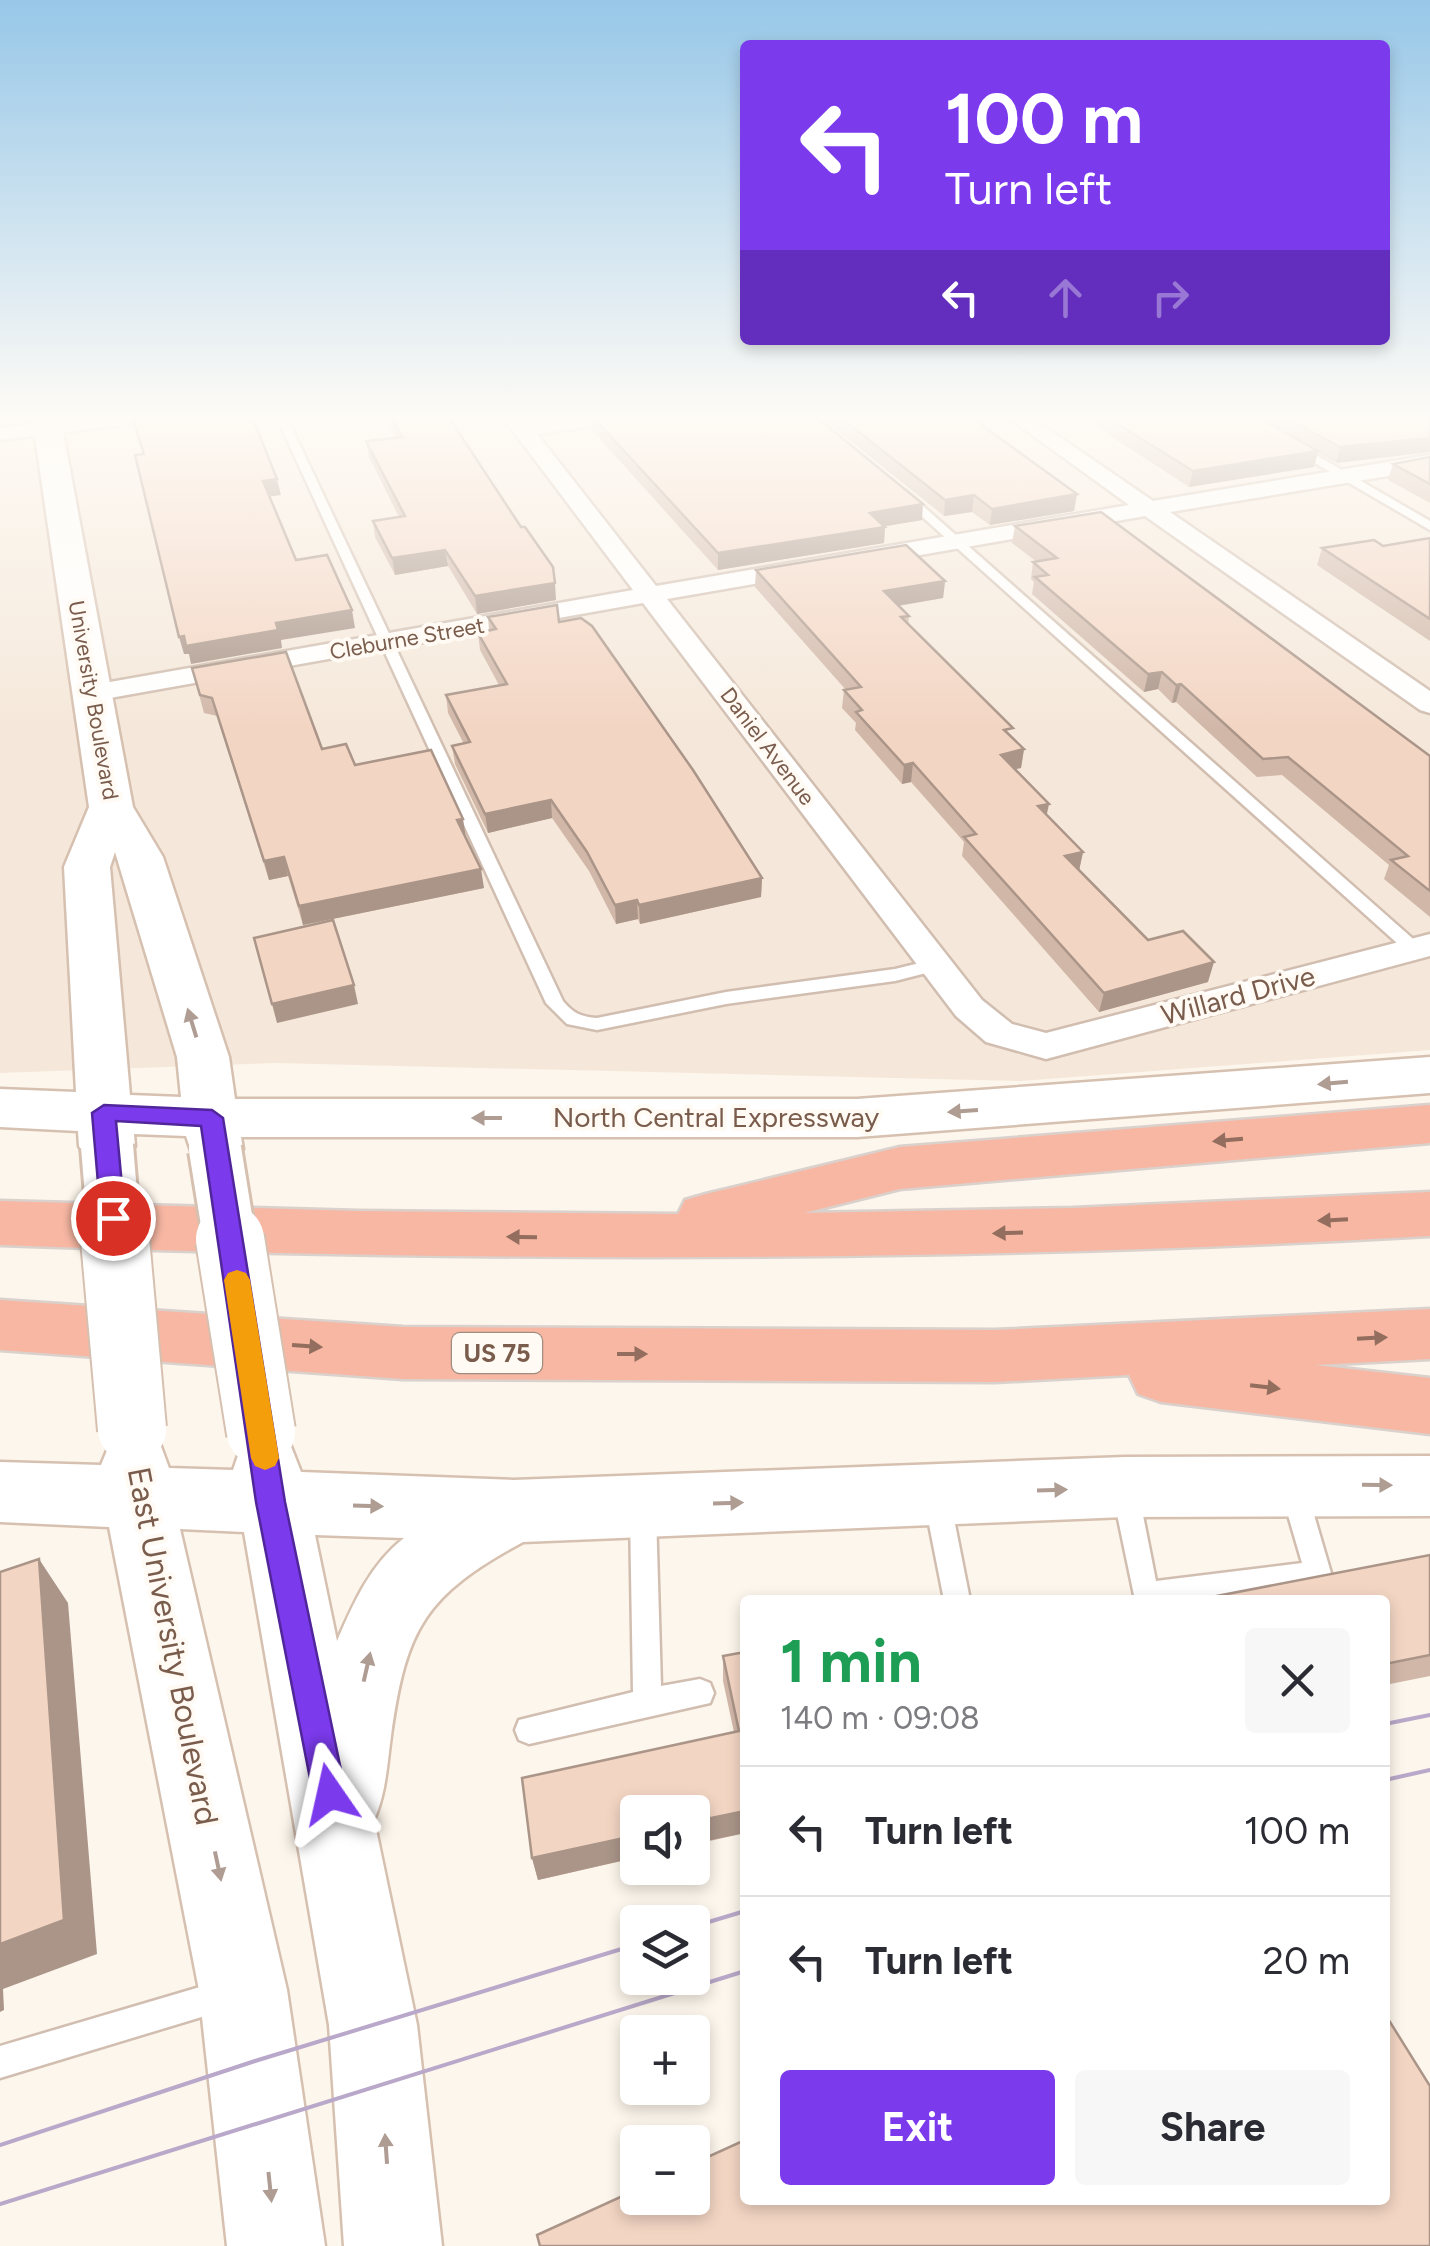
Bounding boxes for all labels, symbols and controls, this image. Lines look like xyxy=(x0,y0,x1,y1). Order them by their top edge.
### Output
text: 100 m xyxy=(945,76,1143,161)
icon: left xyxy=(780,80,910,210)
text: Turn left xyxy=(945,161,1112,215)
icon: left xyxy=(933,270,988,325)
icon: ahead xyxy=(1038,270,1093,325)
icon: right xyxy=(1143,270,1198,325)
street label: University Boulevard xyxy=(63,598,124,802)
street label: Cleburne Street xyxy=(328,612,487,665)
street label: Daniel Avenue xyxy=(715,682,821,810)
street label: Willard Drive xyxy=(1158,958,1318,1032)
one-way arrow xyxy=(184,1007,199,1038)
one-way arrow xyxy=(1316,1075,1348,1091)
street label: North Central Expressway xyxy=(553,1100,880,1134)
one-way arrow xyxy=(947,1103,978,1119)
one-way arrow xyxy=(471,1110,503,1126)
one-way arrow xyxy=(1212,1133,1244,1149)
pin xyxy=(71,1176,156,1261)
icon: arrive xyxy=(86,1191,141,1246)
one-way arrow xyxy=(1316,1212,1348,1228)
one-way arrow xyxy=(991,1225,1023,1241)
one-way arrow xyxy=(506,1229,538,1245)
one-way arrow xyxy=(1356,1330,1388,1346)
road number: US 75 xyxy=(452,1333,542,1373)
one-way arrow xyxy=(291,1338,323,1354)
one-way arrow xyxy=(616,1346,648,1362)
one-way arrow xyxy=(1250,1379,1282,1395)
street label: East University Boulevard xyxy=(120,1464,226,1828)
one-way arrow xyxy=(1362,1477,1394,1493)
one-way arrow xyxy=(1037,1482,1069,1498)
one-way arrow xyxy=(712,1494,744,1510)
one-way arrow xyxy=(352,1499,384,1515)
text: 1 min xyxy=(780,1625,922,1697)
button: close xyxy=(1245,1628,1350,1733)
one-way arrow xyxy=(360,1651,375,1682)
text: 140 m · 09:08 xyxy=(780,1699,980,1737)
position arrow xyxy=(278,1742,382,1846)
map controls xyxy=(620,1795,710,2215)
button: sound xyxy=(620,1795,710,1885)
icon: left xyxy=(780,1804,835,1859)
text: Turn left xyxy=(865,1808,1013,1854)
text: 100 m xyxy=(1244,1808,1350,1854)
one-way arrow xyxy=(210,1851,226,1882)
button: layers xyxy=(620,1905,710,1995)
icon: left xyxy=(780,1934,835,1989)
text: Turn left xyxy=(865,1938,1013,1984)
text: 20 m xyxy=(1263,1938,1350,1984)
button: + xyxy=(620,2015,710,2105)
button: Exit xyxy=(780,2070,1055,2185)
button: Share xyxy=(1075,2070,1350,2185)
button: − xyxy=(620,2125,710,2215)
one-way arrow xyxy=(378,2132,394,2164)
one-way arrow xyxy=(262,2171,278,2203)

